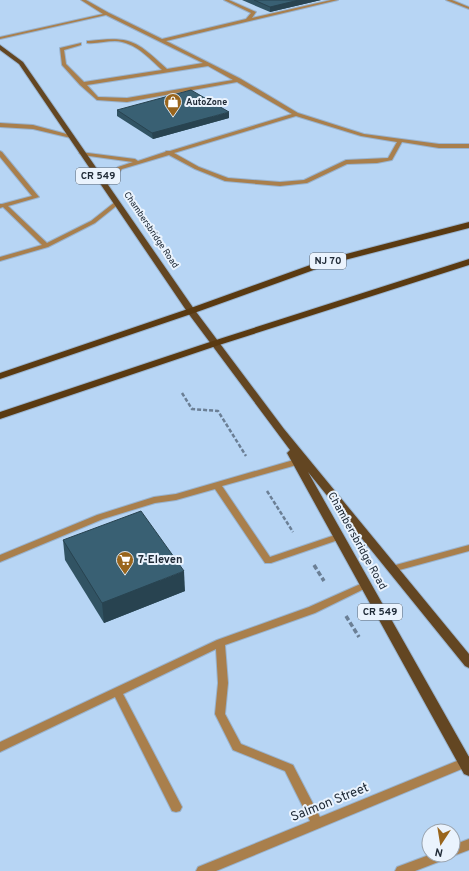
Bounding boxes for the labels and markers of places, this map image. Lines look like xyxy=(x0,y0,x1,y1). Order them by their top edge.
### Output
shop icon: AutoZone xyxy=(163,92,183,117)
place label: AutoZone xyxy=(186,97,227,108)
supermarket icon: 7-Eleven xyxy=(115,550,135,575)
place label: 7-Eleven xyxy=(138,553,182,567)

